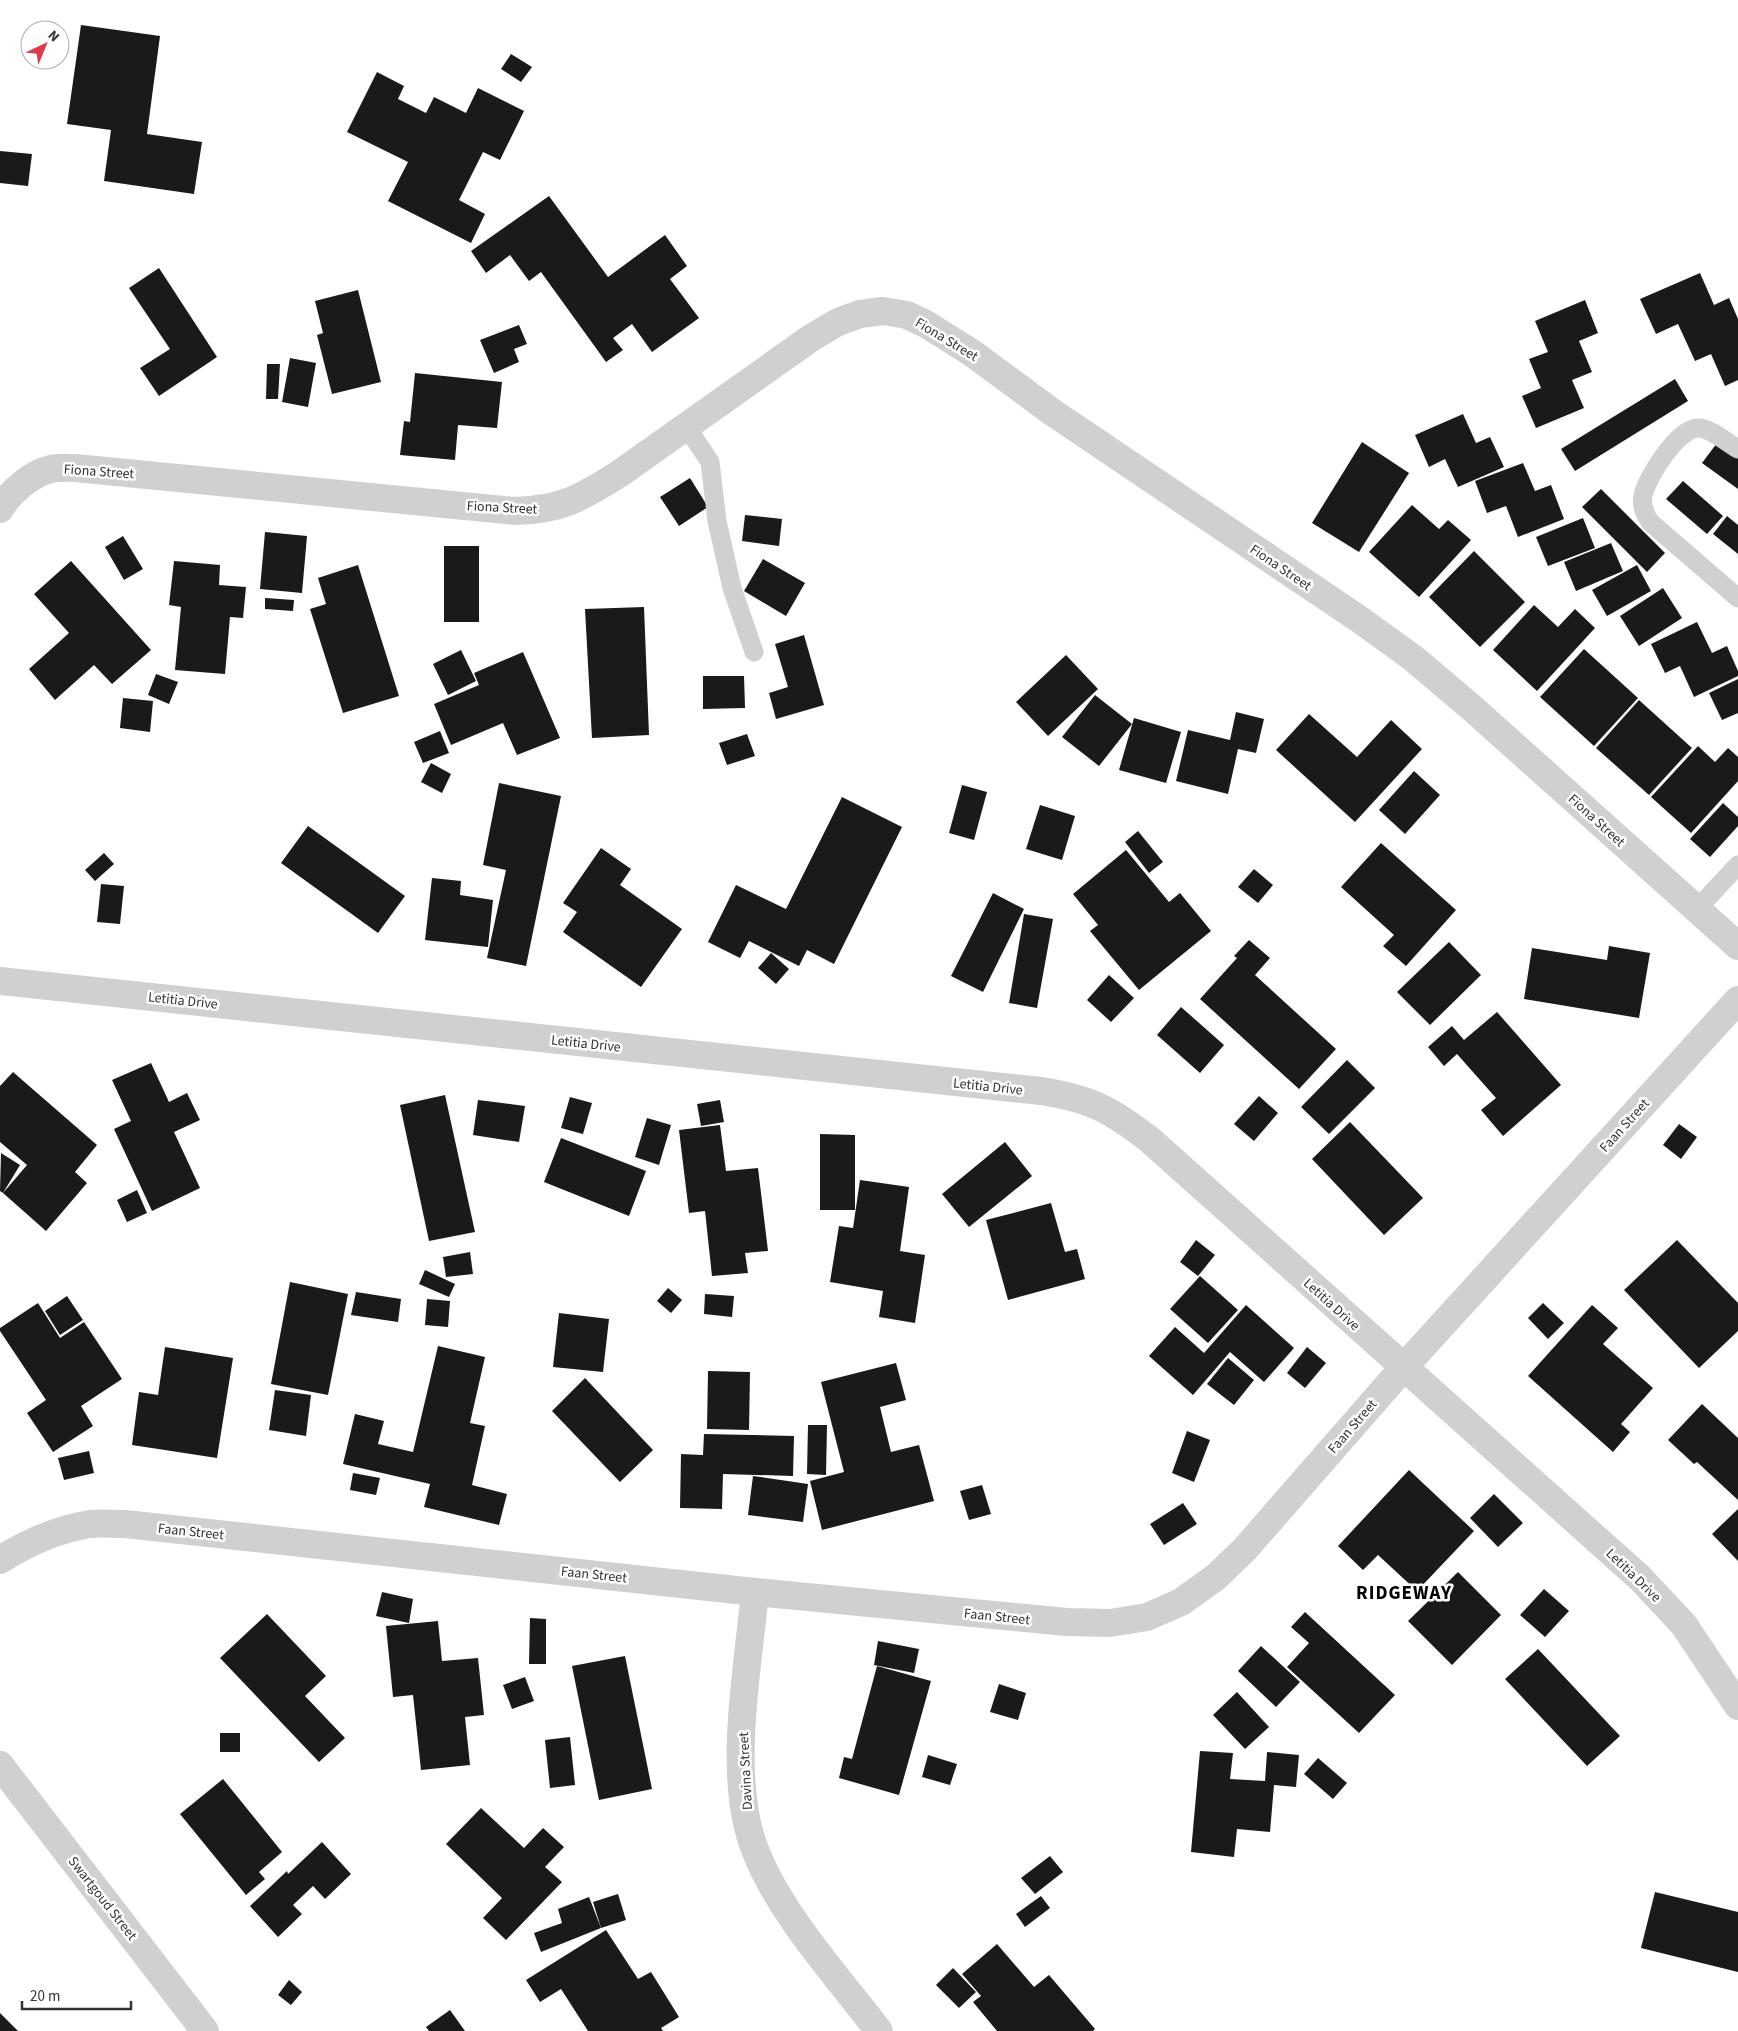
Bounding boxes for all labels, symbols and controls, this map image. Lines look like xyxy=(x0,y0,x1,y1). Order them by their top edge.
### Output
north arrow xyxy=(20,20,70,70)
text: N xyxy=(43,26,64,47)
street label: Fiona Street xyxy=(911,313,982,367)
street label: Fiona Street xyxy=(63,460,135,484)
street label: Fiona Street xyxy=(466,496,538,520)
street label: Fiona Street xyxy=(1246,540,1315,596)
street label: Fiona Street xyxy=(1563,790,1629,852)
street label: Letitia Drive xyxy=(147,987,219,1015)
street label: Letitia Drive xyxy=(550,1030,622,1058)
street label: Letitia Drive xyxy=(952,1073,1024,1101)
street label: Faan Street xyxy=(1595,1094,1654,1157)
street label: Letitia Drive xyxy=(1299,1274,1364,1336)
street label: Faan Street xyxy=(1324,1395,1382,1458)
street label: Faan Street xyxy=(157,1519,225,1545)
street label: Letitia Drive xyxy=(1601,1544,1665,1607)
street label: Faan Street xyxy=(560,1562,628,1588)
district label: RIDGEWAY xyxy=(1356,1580,1452,1607)
street label: Faan Street xyxy=(963,1604,1031,1630)
street label: Davina Street xyxy=(734,1731,758,1811)
street label: Swartgoud Street xyxy=(63,1852,142,1945)
scale bar xyxy=(22,1978,131,2010)
text: 20 m xyxy=(30,1986,60,2007)

